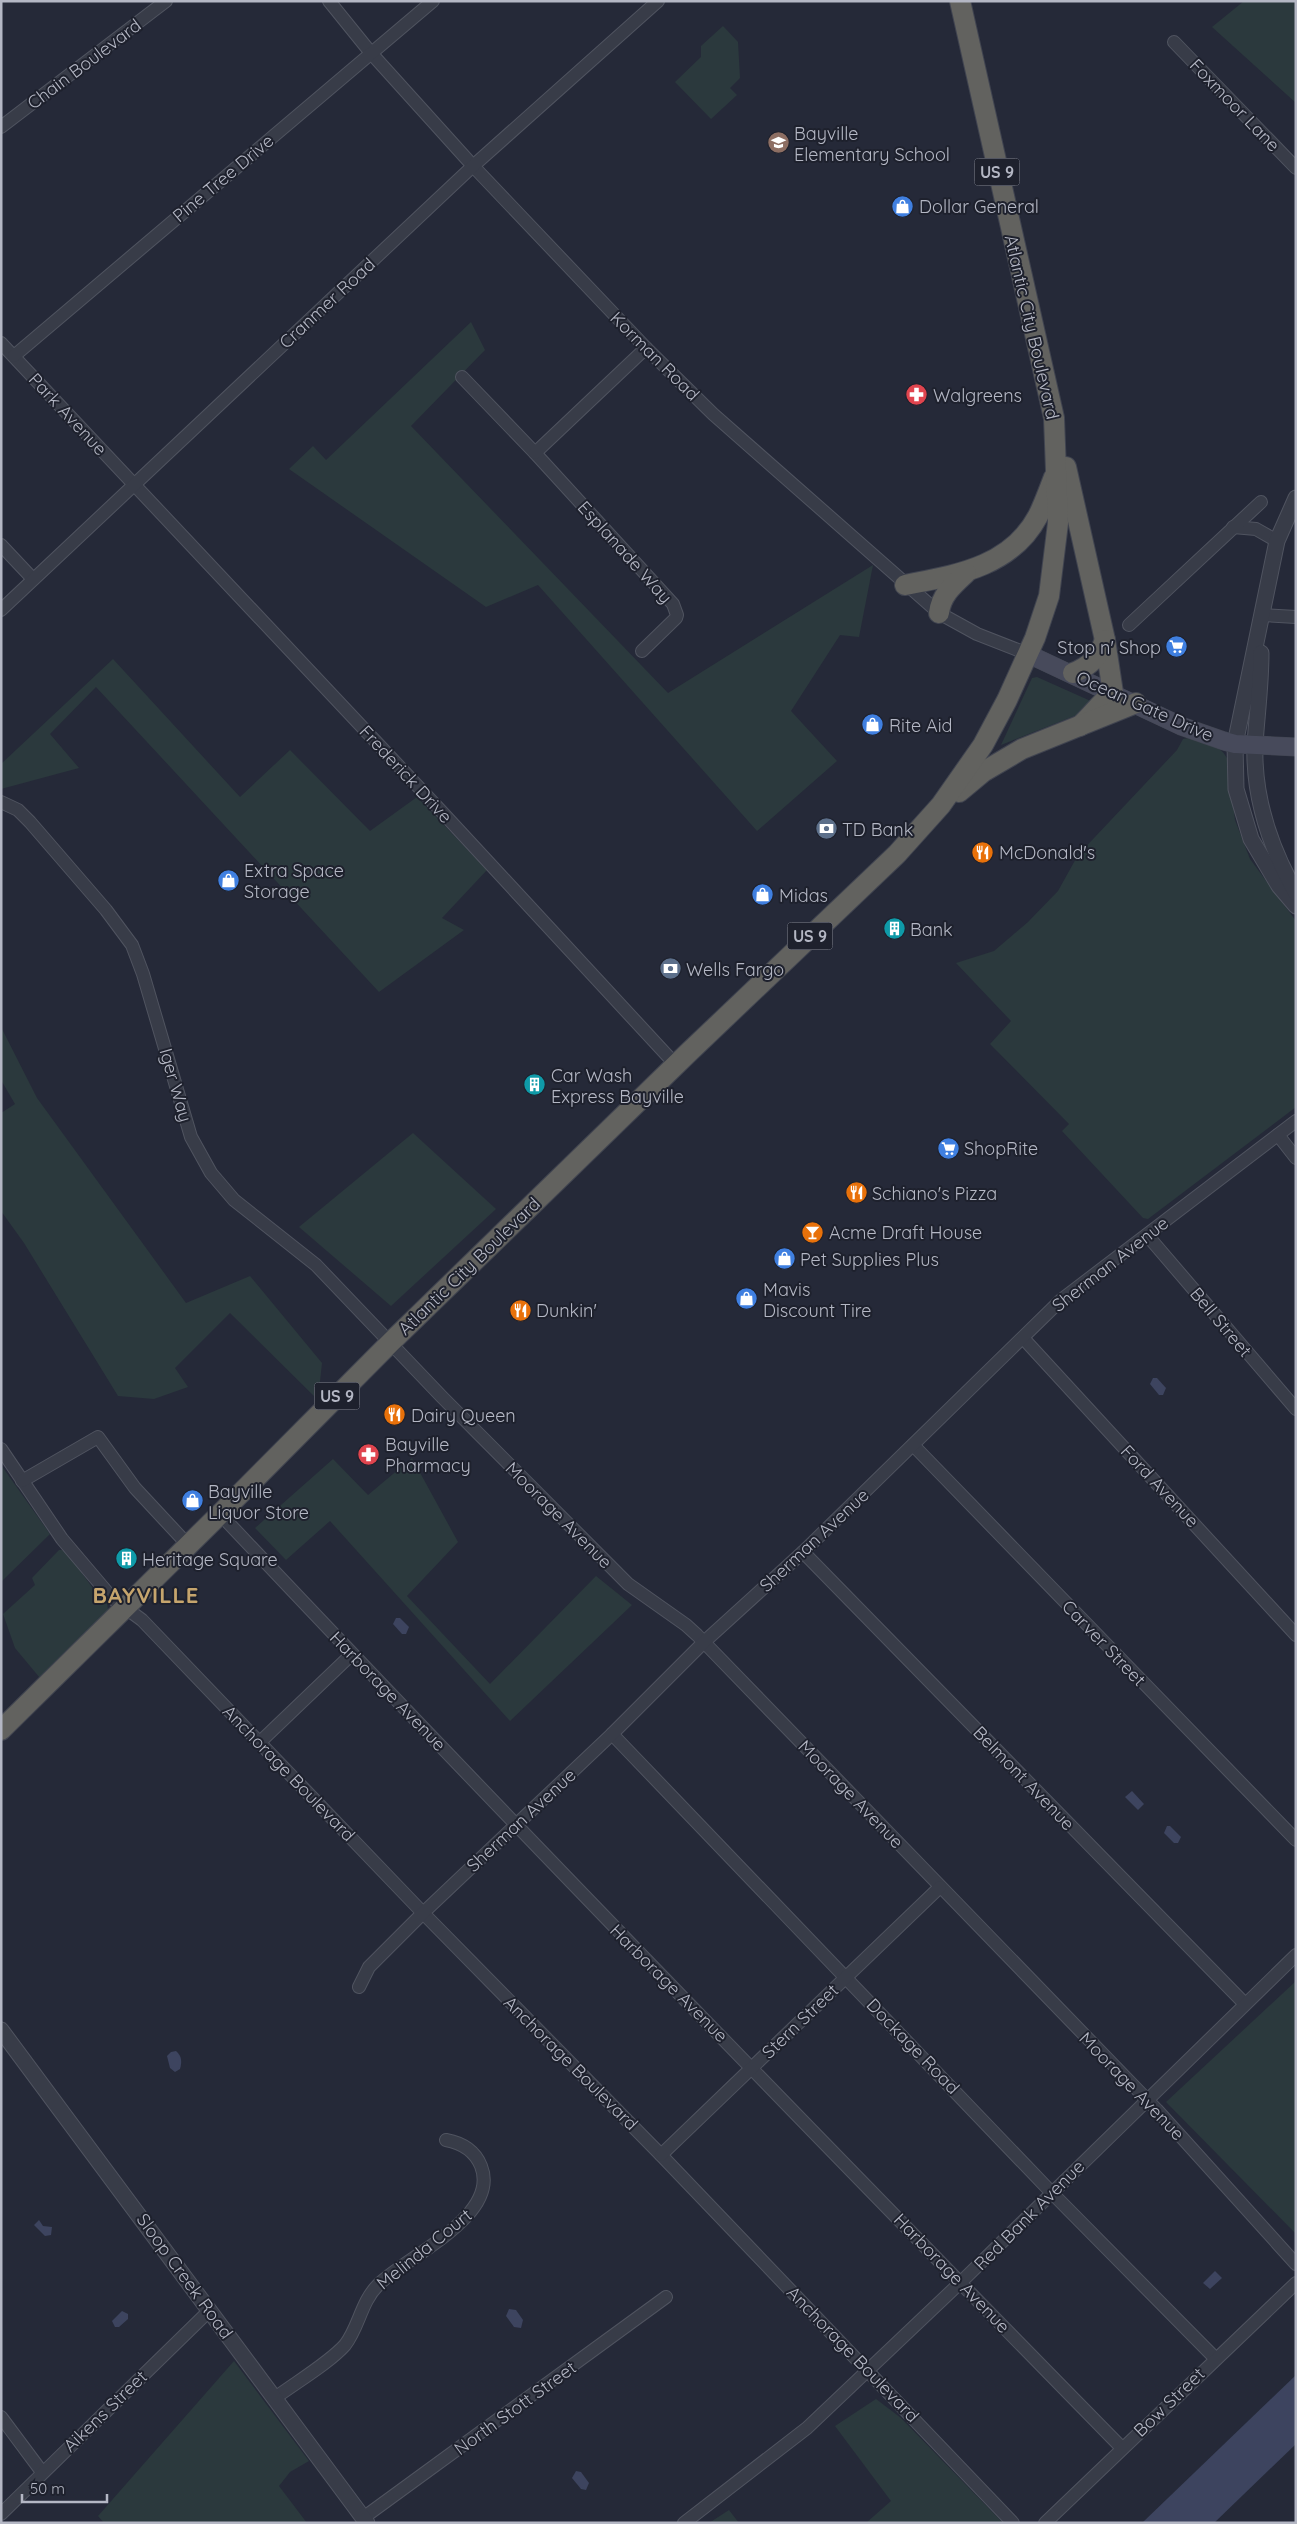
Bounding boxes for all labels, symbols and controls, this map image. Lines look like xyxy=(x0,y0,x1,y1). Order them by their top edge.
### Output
street label: Chain Boulevard xyxy=(22,14,146,114)
street label: Foxmoor Lane xyxy=(1185,54,1285,156)
place label: Bayville Elementary School xyxy=(794,122,950,166)
street label: Pine Tree Drive xyxy=(168,129,278,227)
school or university icon: Bayville Elementary School xyxy=(766,131,790,155)
road number: US 9 xyxy=(974,158,1020,186)
shop icon: Dollar General xyxy=(891,194,915,218)
place label: Dollar General xyxy=(919,195,1039,218)
street label: Atlantic City Boulevard xyxy=(1000,232,1064,422)
street label: Cranmer Road xyxy=(274,253,380,353)
street label: Korman Road xyxy=(606,307,704,405)
street label: Park Avenue xyxy=(24,368,112,460)
pharmacy icon: Walgreens xyxy=(905,383,929,407)
place label: Walgreens xyxy=(933,384,1022,407)
street label: Esplanade Way xyxy=(573,496,677,608)
supermarket icon: Stop n' Shop xyxy=(1165,635,1189,659)
place label: Stop n' Shop xyxy=(1057,636,1161,659)
street label: Ocean Gate Drive xyxy=(1073,665,1217,747)
shop icon: Rite Aid xyxy=(861,713,885,737)
place label: Rite Aid xyxy=(889,714,952,737)
street label: Frederick Drive xyxy=(355,720,457,828)
bank icon: TD Bank xyxy=(814,817,838,841)
place label: TD Bank xyxy=(842,818,913,841)
restaurant icon: McDonald's xyxy=(971,840,995,864)
place label: McDonald's xyxy=(999,841,1095,864)
place label: Extra Space Storage xyxy=(244,859,344,903)
shop icon: Extra Space Storage xyxy=(216,868,240,892)
shop icon: Midas xyxy=(751,883,775,907)
place label: Midas xyxy=(779,884,828,907)
building icon: Bank xyxy=(882,917,906,941)
place label: Bank xyxy=(910,918,953,941)
road number: US 9 xyxy=(788,922,832,949)
bank icon: Wells Fargo xyxy=(658,957,682,981)
place label: Wells Fargo xyxy=(686,958,784,981)
street label: Iger Way xyxy=(155,1045,197,1125)
place label: Car Wash Express Bayville xyxy=(551,1064,684,1108)
building icon: Car Wash Express Bayville xyxy=(523,1073,547,1097)
supermarket icon: ShopRite xyxy=(936,1136,960,1160)
place label: ShopRite xyxy=(964,1137,1038,1160)
restaurant icon: Schiano's Pizza xyxy=(844,1181,868,1205)
place label: Schiano's Pizza xyxy=(872,1182,997,1205)
street label: Atlantic City Boulevard xyxy=(393,1192,545,1340)
street label: Sherman Avenue xyxy=(1047,1211,1173,1317)
bar icon: Acme Draft House xyxy=(801,1220,825,1244)
place label: Acme Draft House xyxy=(829,1221,982,1244)
shop icon: Pet Supplies Plus xyxy=(772,1247,796,1271)
place label: Pet Supplies Plus xyxy=(800,1248,939,1271)
place label: Mavis Discount Tire xyxy=(763,1278,872,1322)
street label: Bell Street xyxy=(1185,1282,1257,1362)
shop icon: Mavis Discount Tire xyxy=(735,1287,759,1311)
restaurant icon: Dunkin' xyxy=(508,1298,532,1322)
place label: Dunkin' xyxy=(536,1299,597,1322)
road number: US 9 xyxy=(314,1382,360,1410)
restaurant icon: Dairy Queen xyxy=(383,1403,407,1427)
place label: Dairy Queen xyxy=(411,1404,516,1427)
place label: Bayville Pharmacy xyxy=(385,1433,471,1477)
street label: Ford Avenue xyxy=(1116,1440,1204,1532)
pharmacy icon: Bayville Pharmacy xyxy=(357,1442,381,1466)
street label: Moorage Avenue xyxy=(501,1457,617,1573)
place label: Bayville Liquor Store xyxy=(208,1480,309,1524)
street label: Sherman Avenue xyxy=(754,1483,874,1597)
shop icon: Bayville Liquor Store xyxy=(180,1489,204,1513)
building icon: Heritage Square xyxy=(114,1547,138,1571)
place label: Heritage Square xyxy=(142,1548,278,1571)
district label: BAYVILLE xyxy=(93,1581,199,1609)
street label: Carver Street xyxy=(1057,1595,1151,1691)
street label: Harborage Avenue xyxy=(325,1626,451,1756)
street label: Anchorage Boulevard xyxy=(218,1700,360,1846)
street label: Belmont Avenue xyxy=(968,1721,1080,1835)
street label: Moorage Avenue xyxy=(793,1735,909,1853)
street label: Sherman Avenue xyxy=(461,1763,581,1877)
street label: Harborage Avenue xyxy=(605,1919,733,2047)
street label: Stern Street xyxy=(757,1979,843,2063)
street label: Anchorage Boulevard xyxy=(499,1991,643,2135)
street label: Dockage Road xyxy=(862,1993,964,2099)
street label: Moorage Avenue xyxy=(1074,2027,1190,2145)
street label: Red Bank Avenue xyxy=(969,2155,1089,2275)
street label: Melinda Court xyxy=(372,2204,476,2294)
street label: Harborage Avenue xyxy=(889,2208,1015,2338)
street label: Sloop Creek Road xyxy=(132,2209,238,2343)
street label: Anchorage Boulevard xyxy=(782,2281,924,2427)
street label: North Stott Street xyxy=(449,2356,581,2460)
street label: Bow Street xyxy=(1129,2362,1209,2442)
street label: Aikens Street xyxy=(58,2365,152,2457)
scale bar xyxy=(22,2472,108,2504)
text: 50 m xyxy=(30,2479,65,2498)

